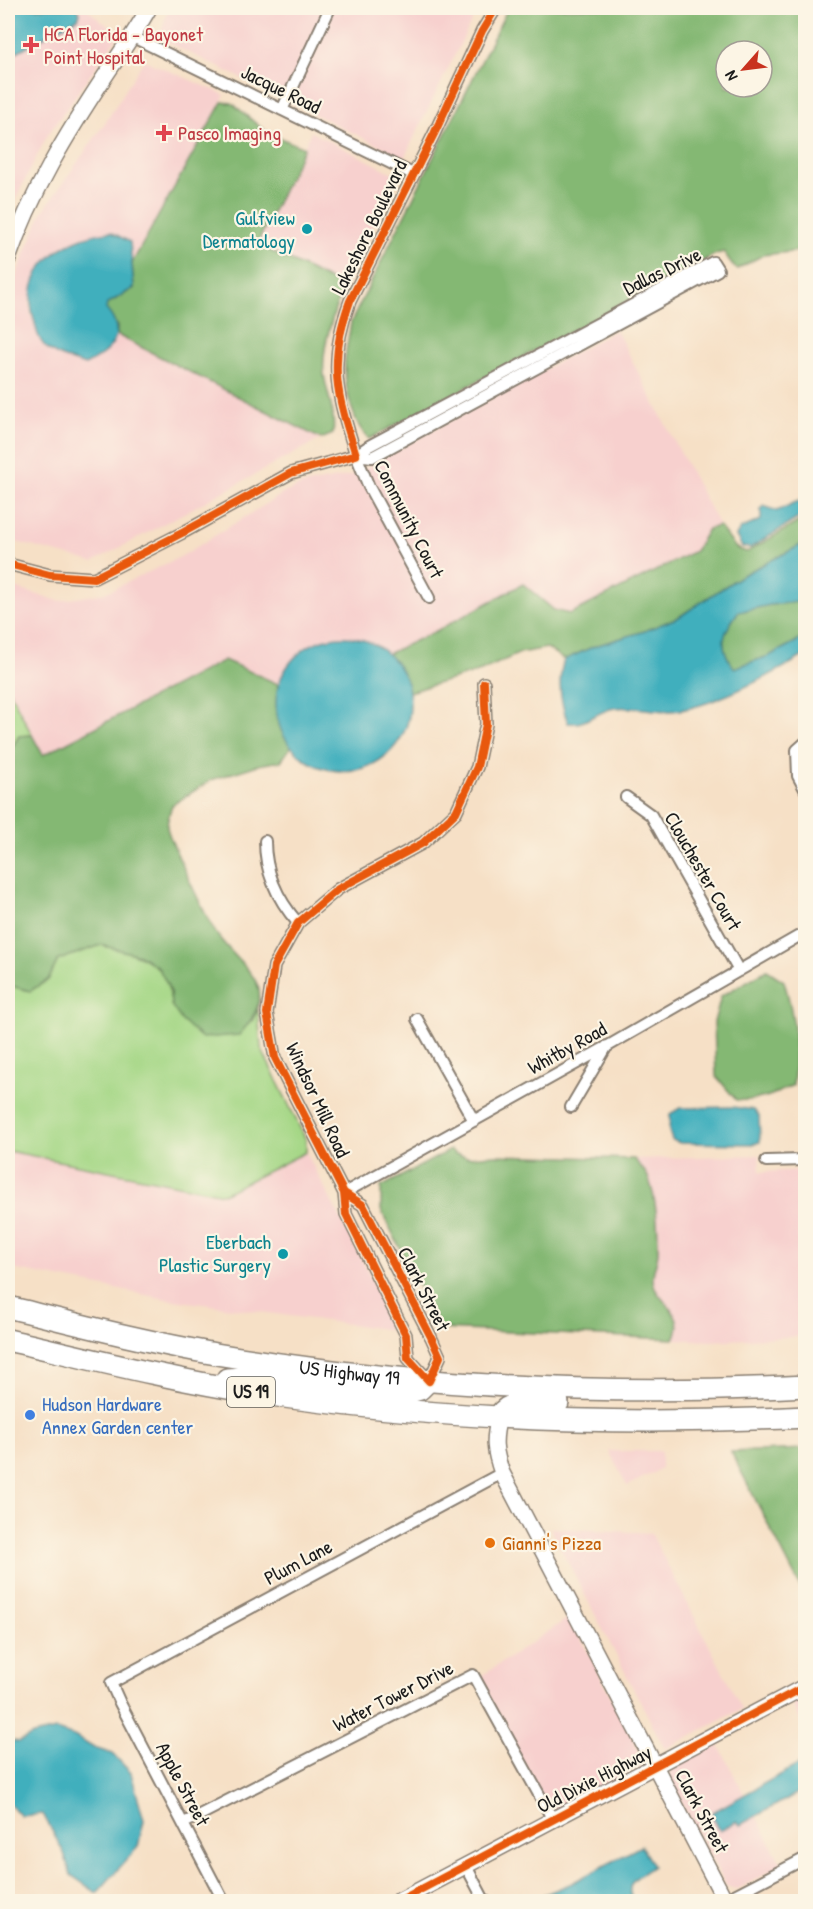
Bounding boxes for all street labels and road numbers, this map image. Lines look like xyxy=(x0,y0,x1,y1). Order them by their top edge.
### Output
street label: Jacque Road xyxy=(237,58,326,120)
street label: Lakeshore Boulevard xyxy=(324,155,413,299)
street label: Dallas Drive xyxy=(618,240,705,301)
street label: Community Court xyxy=(368,455,451,583)
street label: Clouchester Court xyxy=(659,806,749,936)
street label: Whitby Road xyxy=(523,1015,611,1080)
street label: Windsor Mill Road xyxy=(280,1038,357,1162)
street label: Clark Street xyxy=(392,1242,458,1337)
street label: US Highway 19 xyxy=(298,1353,401,1391)
road number: US 19 xyxy=(227,1377,275,1407)
street label: Plum Lane xyxy=(259,1532,337,1591)
street label: Water Tower Drive xyxy=(328,1654,458,1738)
street label: Apple Street xyxy=(150,1737,217,1831)
street label: Old Dixie Highway xyxy=(532,1738,656,1819)
street label: Clark Street xyxy=(669,1764,736,1858)

